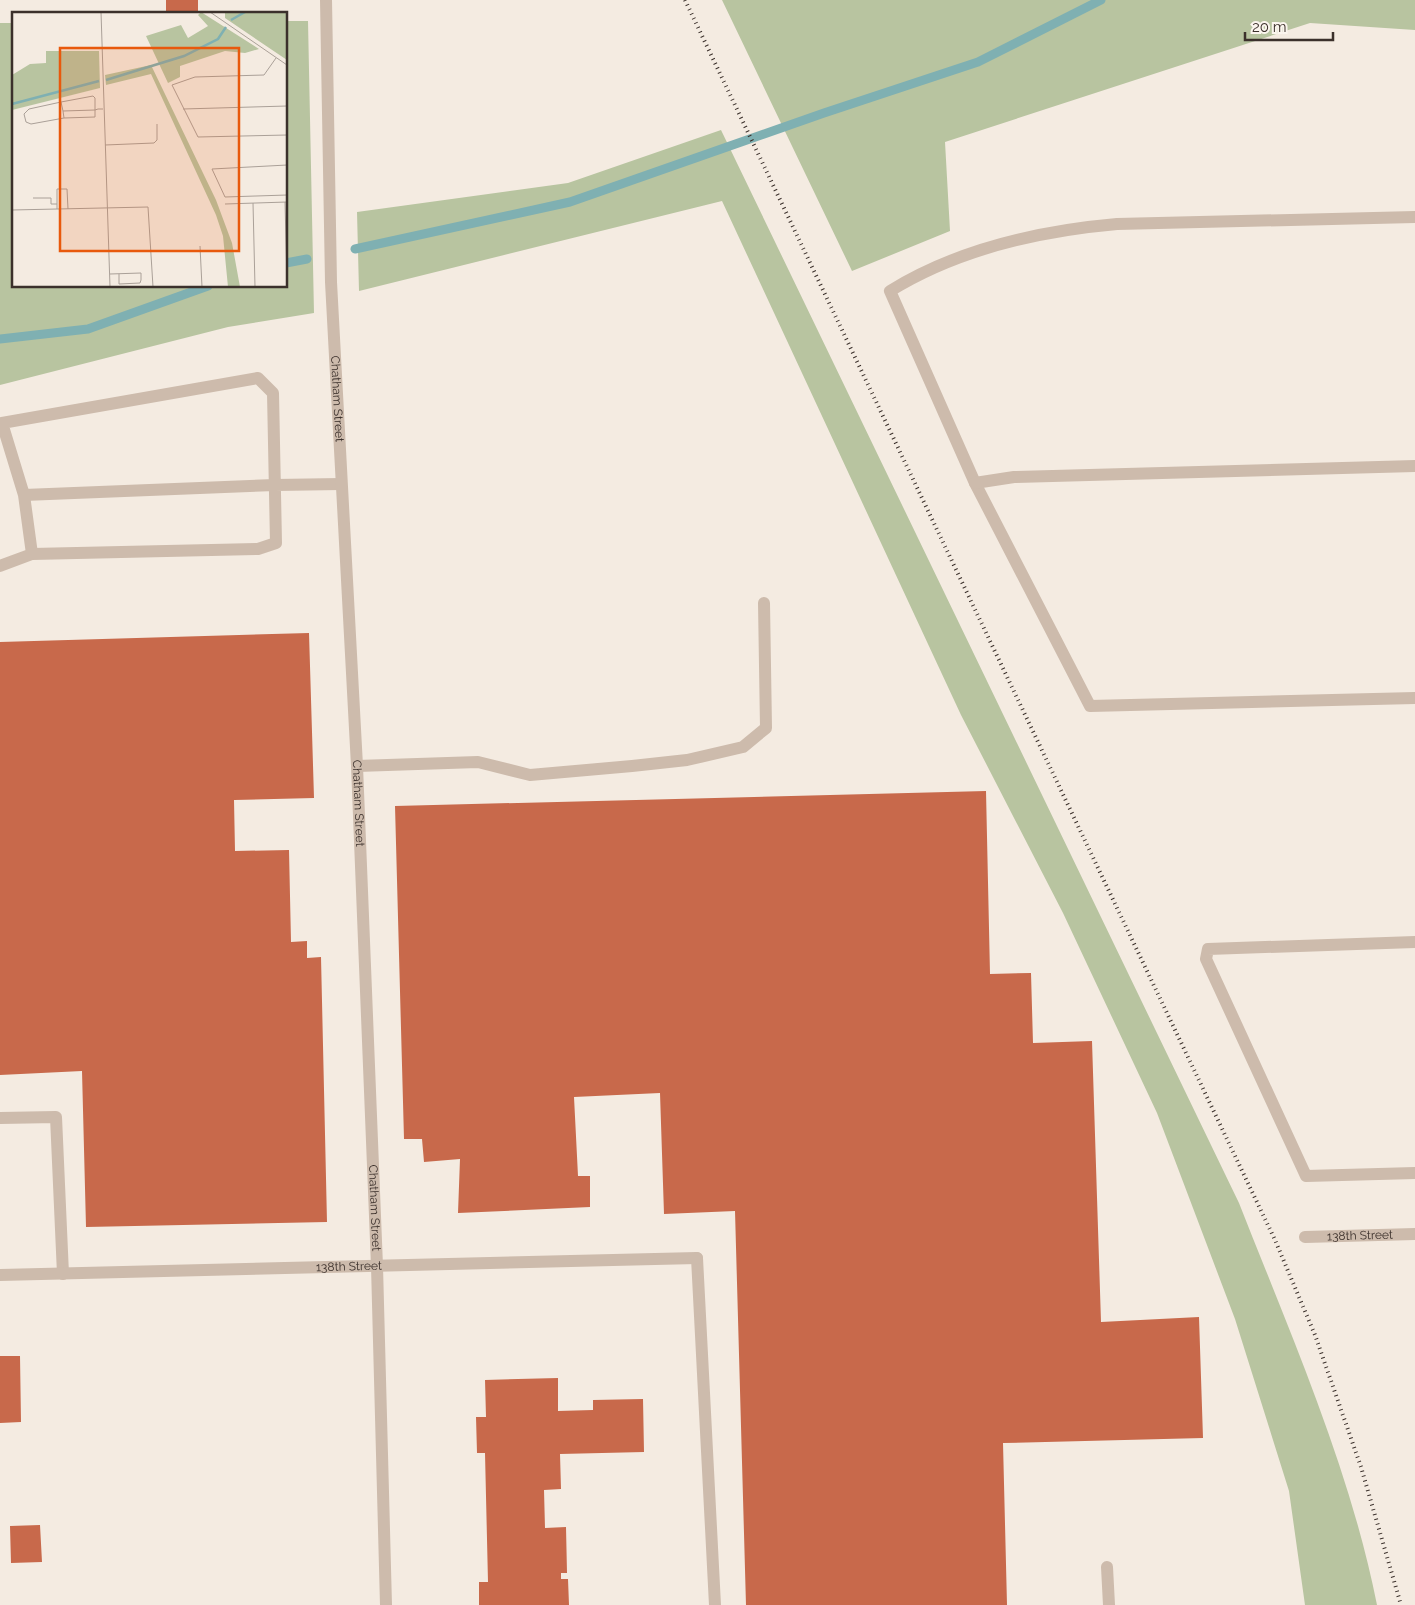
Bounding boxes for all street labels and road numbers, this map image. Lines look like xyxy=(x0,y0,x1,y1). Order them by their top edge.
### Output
street label: Chatham Street xyxy=(328,355,347,442)
street label: Chatham Street xyxy=(350,760,367,847)
street label: Chatham Street xyxy=(366,1164,383,1252)
street label: 138th Street xyxy=(1327,1228,1393,1243)
street label: 138th Street xyxy=(316,1259,382,1274)

